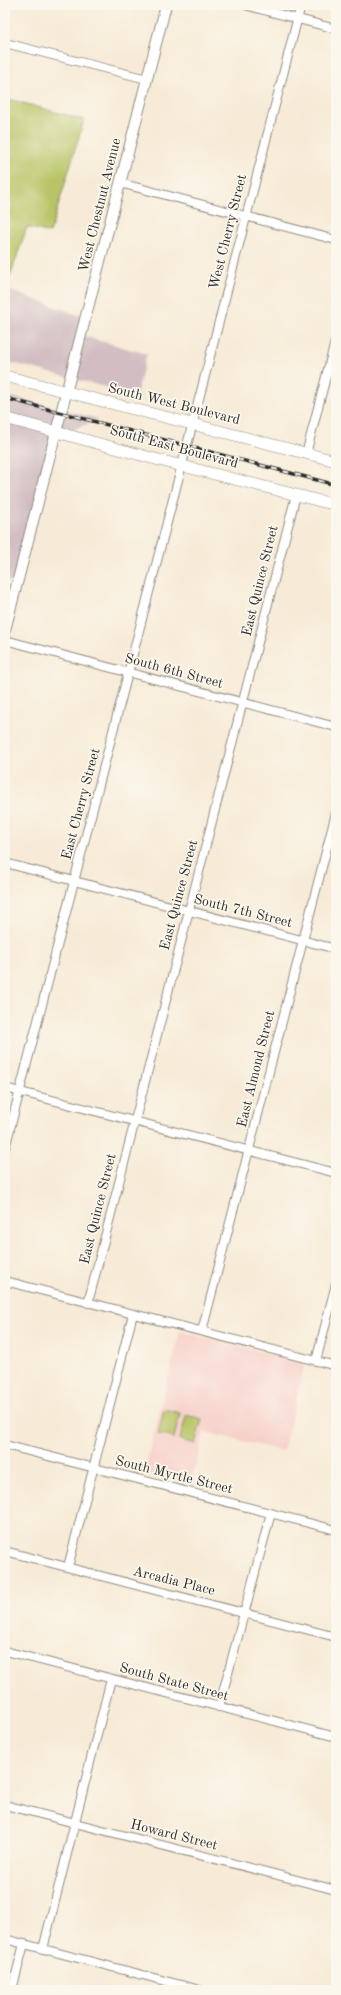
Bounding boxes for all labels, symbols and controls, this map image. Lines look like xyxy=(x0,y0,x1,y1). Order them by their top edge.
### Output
street label: West Chestnut Avenue xyxy=(77,137,123,273)
street label: West Cherry Street xyxy=(207,173,249,291)
street label: South West Boulevard xyxy=(106,381,242,427)
street label: South East Boulevard xyxy=(108,423,240,471)
street label: East Quince Street xyxy=(239,524,281,638)
street label: South 6th Street xyxy=(123,651,225,691)
street label: East Cherry Street xyxy=(59,747,103,861)
street label: East Quince Street xyxy=(158,838,200,952)
street label: South 7th Street xyxy=(192,892,294,930)
street label: East Almond Street xyxy=(235,1009,277,1129)
street label: East Quince Street xyxy=(77,1152,119,1266)
street label: South Myrtle Street xyxy=(114,1454,234,1496)
street label: Arcadia Place xyxy=(131,1564,217,1598)
street label: South State Street xyxy=(118,1661,230,1703)
street label: Howard Street xyxy=(129,1817,219,1853)

